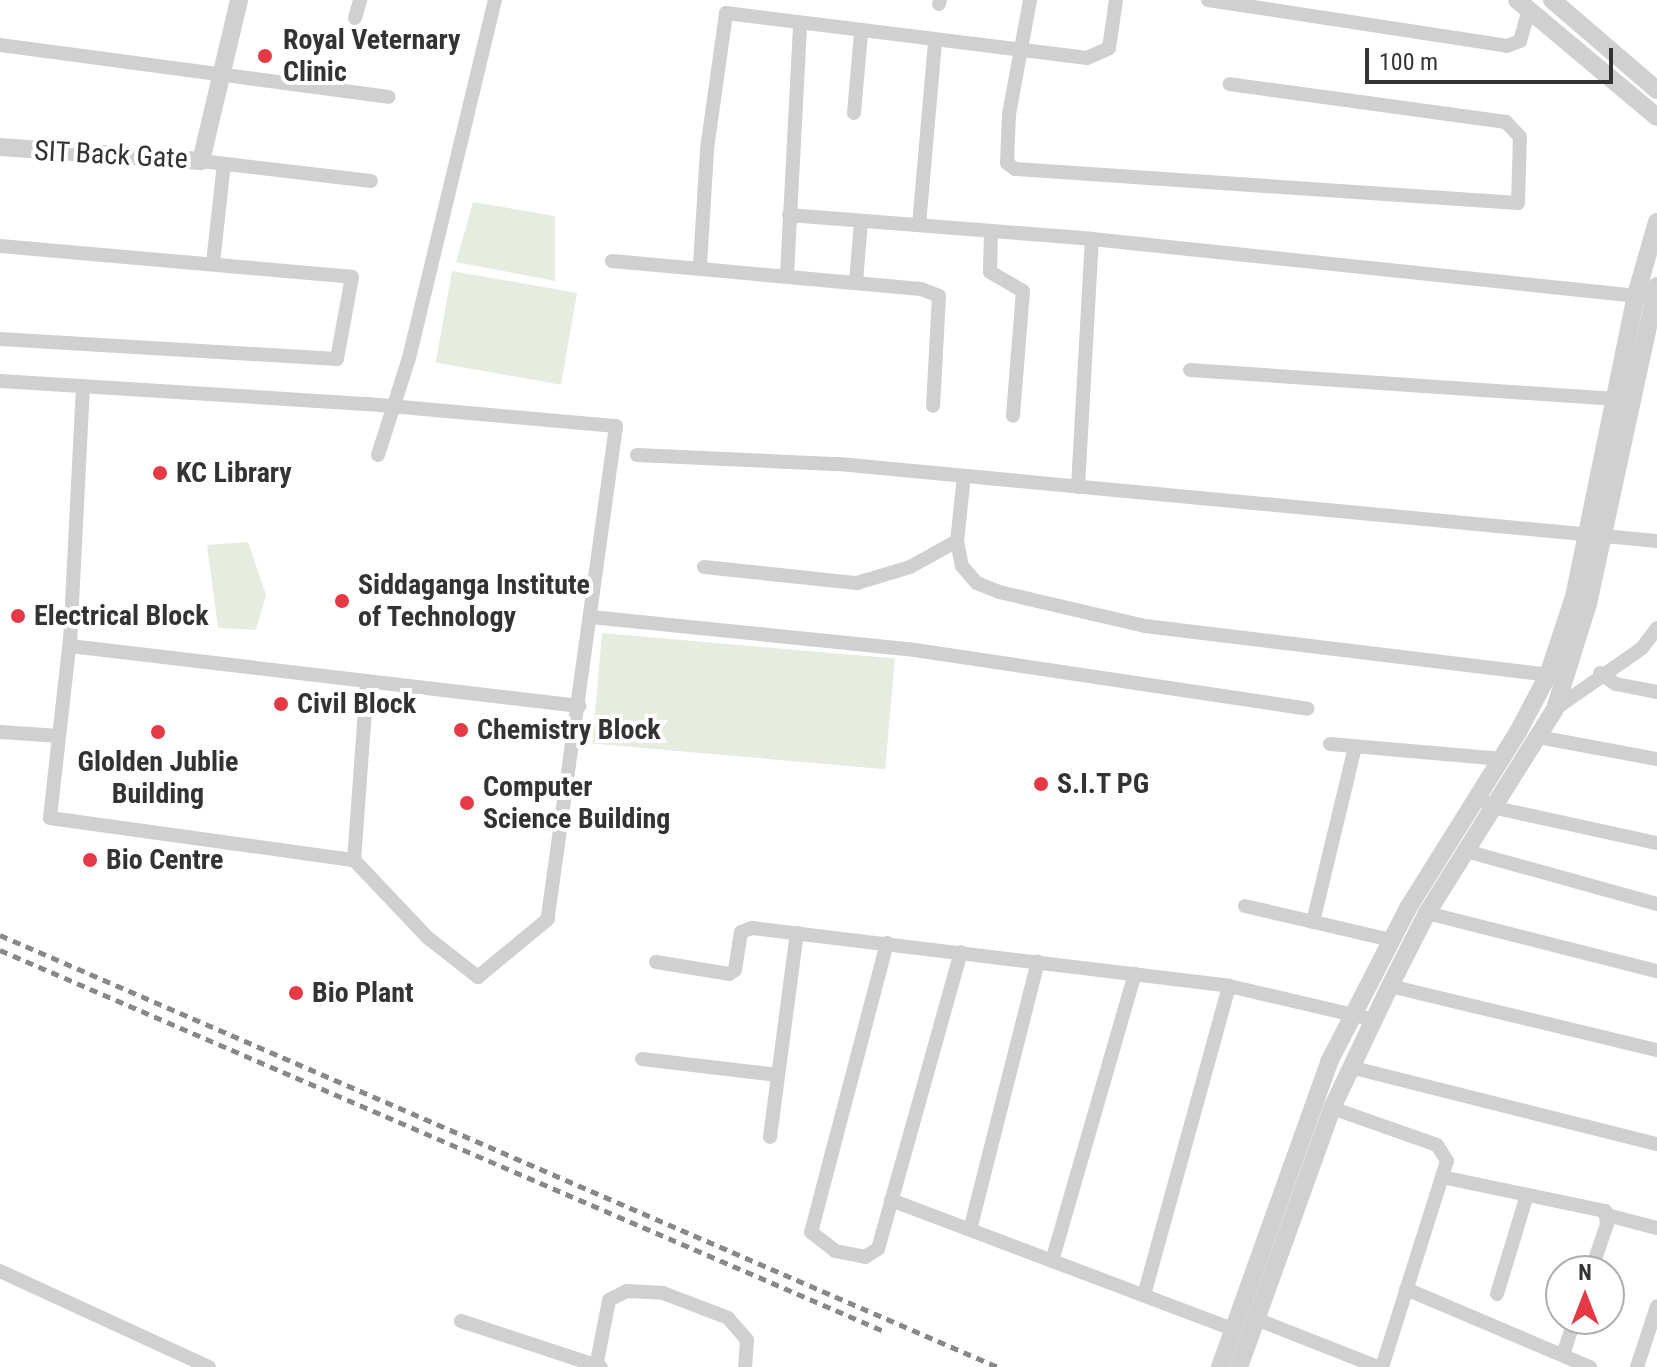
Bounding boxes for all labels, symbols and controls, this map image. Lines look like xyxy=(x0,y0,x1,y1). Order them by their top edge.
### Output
place label: Royal Veternary Clinic xyxy=(283,23,460,89)
scale bar xyxy=(1369,32,1617,82)
marker: Royal Veternary Clinic xyxy=(254,45,276,67)
text: 100 m xyxy=(1379,48,1438,76)
street label: SIT Back Gate xyxy=(33,134,189,176)
place label: KC Library xyxy=(176,456,292,490)
marker: KC Library xyxy=(151,464,169,482)
place label: Siddaganga Institute of Technology xyxy=(358,568,590,634)
marker: Siddaganga Institute of Technology xyxy=(333,592,351,610)
place label: Electrical Block xyxy=(34,599,209,633)
marker: Electrical Block xyxy=(9,607,27,625)
place label: Civil Block xyxy=(297,687,416,721)
marker: Civil Block xyxy=(272,695,290,713)
place label: Chemistry Block xyxy=(477,713,661,747)
marker: Chemistry Block xyxy=(452,721,470,739)
marker: Glolden Jublie Building xyxy=(149,723,167,741)
place label: Glolden Jublie Building xyxy=(78,745,238,811)
place label: S.I.T PG xyxy=(1057,767,1150,801)
place label: Computer Science Building xyxy=(483,770,670,836)
marker: S.I.T PG xyxy=(1032,775,1050,793)
marker: Computer Science Building xyxy=(458,794,476,812)
place label: Bio Centre xyxy=(106,843,223,877)
marker: Bio Centre xyxy=(81,851,99,869)
place label: Bio Plant xyxy=(312,976,414,1010)
marker: Bio Plant xyxy=(287,984,305,1002)
north arrow xyxy=(1545,1255,1625,1335)
text: N xyxy=(1578,1260,1592,1285)

